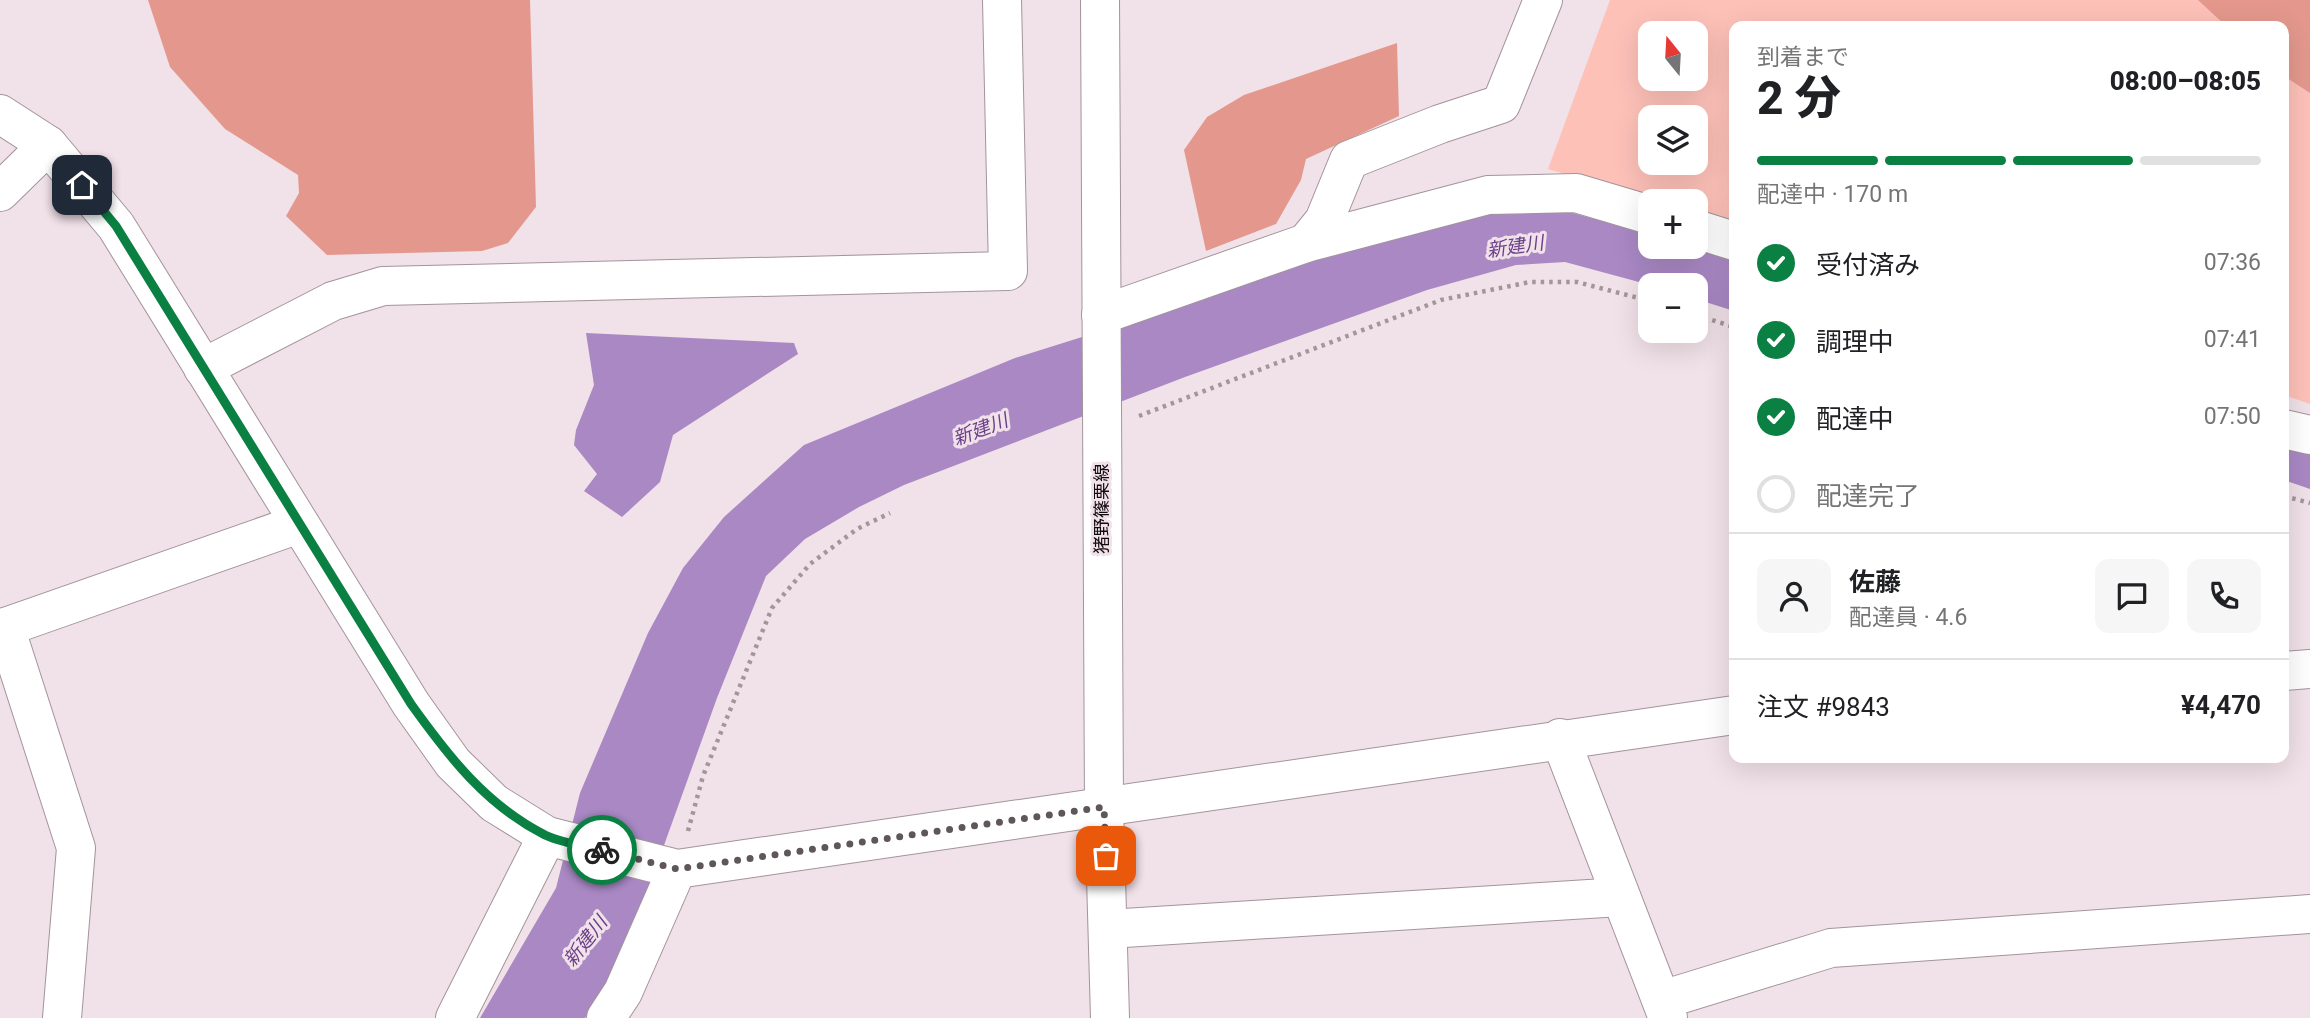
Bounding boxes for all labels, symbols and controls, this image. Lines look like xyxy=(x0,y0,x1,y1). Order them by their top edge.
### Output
north arrow xyxy=(1638,21,1708,91)
map controls xyxy=(1638,21,1708,343)
text: 到着まで xyxy=(1757,44,1849,71)
text: 08:00–08:05 xyxy=(2110,66,2261,96)
text: 2 分 xyxy=(1757,71,1841,125)
button: layers xyxy=(1638,105,1708,175)
pin xyxy=(52,155,112,215)
icon: home xyxy=(63,166,101,204)
text: 配達中 · 170 m xyxy=(1757,181,1908,208)
button: + xyxy=(1638,189,1708,259)
water label: 新建川 xyxy=(1485,231,1547,262)
icon: check xyxy=(1757,244,1795,282)
text: 07:36 xyxy=(2204,249,2261,276)
text: 受付済み xyxy=(1816,250,1920,280)
button: − xyxy=(1638,273,1708,343)
icon: check xyxy=(1757,321,1795,359)
text: 07:41 xyxy=(2204,326,2261,353)
text: 調理中 xyxy=(1816,327,1894,357)
icon: check xyxy=(1757,398,1795,436)
text: 07:50 xyxy=(2204,403,2261,430)
text: 配達中 xyxy=(1816,404,1894,434)
water label: 新建川 xyxy=(949,408,1013,450)
street label: 猪野篠栗線 xyxy=(1091,464,1112,554)
text: 配達完了 xyxy=(1816,481,1920,511)
button: person xyxy=(1757,559,1831,633)
button: chat xyxy=(2095,559,2169,633)
button: phone xyxy=(2187,559,2261,633)
text: 佐藤 xyxy=(1849,567,1901,597)
text: 配達員 · 4.6 xyxy=(1849,604,1967,631)
text: ¥4,470 xyxy=(2181,690,2261,720)
text: 注文 #9843 xyxy=(1757,692,1890,722)
courier xyxy=(567,815,637,885)
pin xyxy=(1076,826,1136,886)
icon: bike xyxy=(583,831,621,869)
icon: bag xyxy=(1087,837,1125,875)
water label: 新建川 xyxy=(559,910,613,971)

